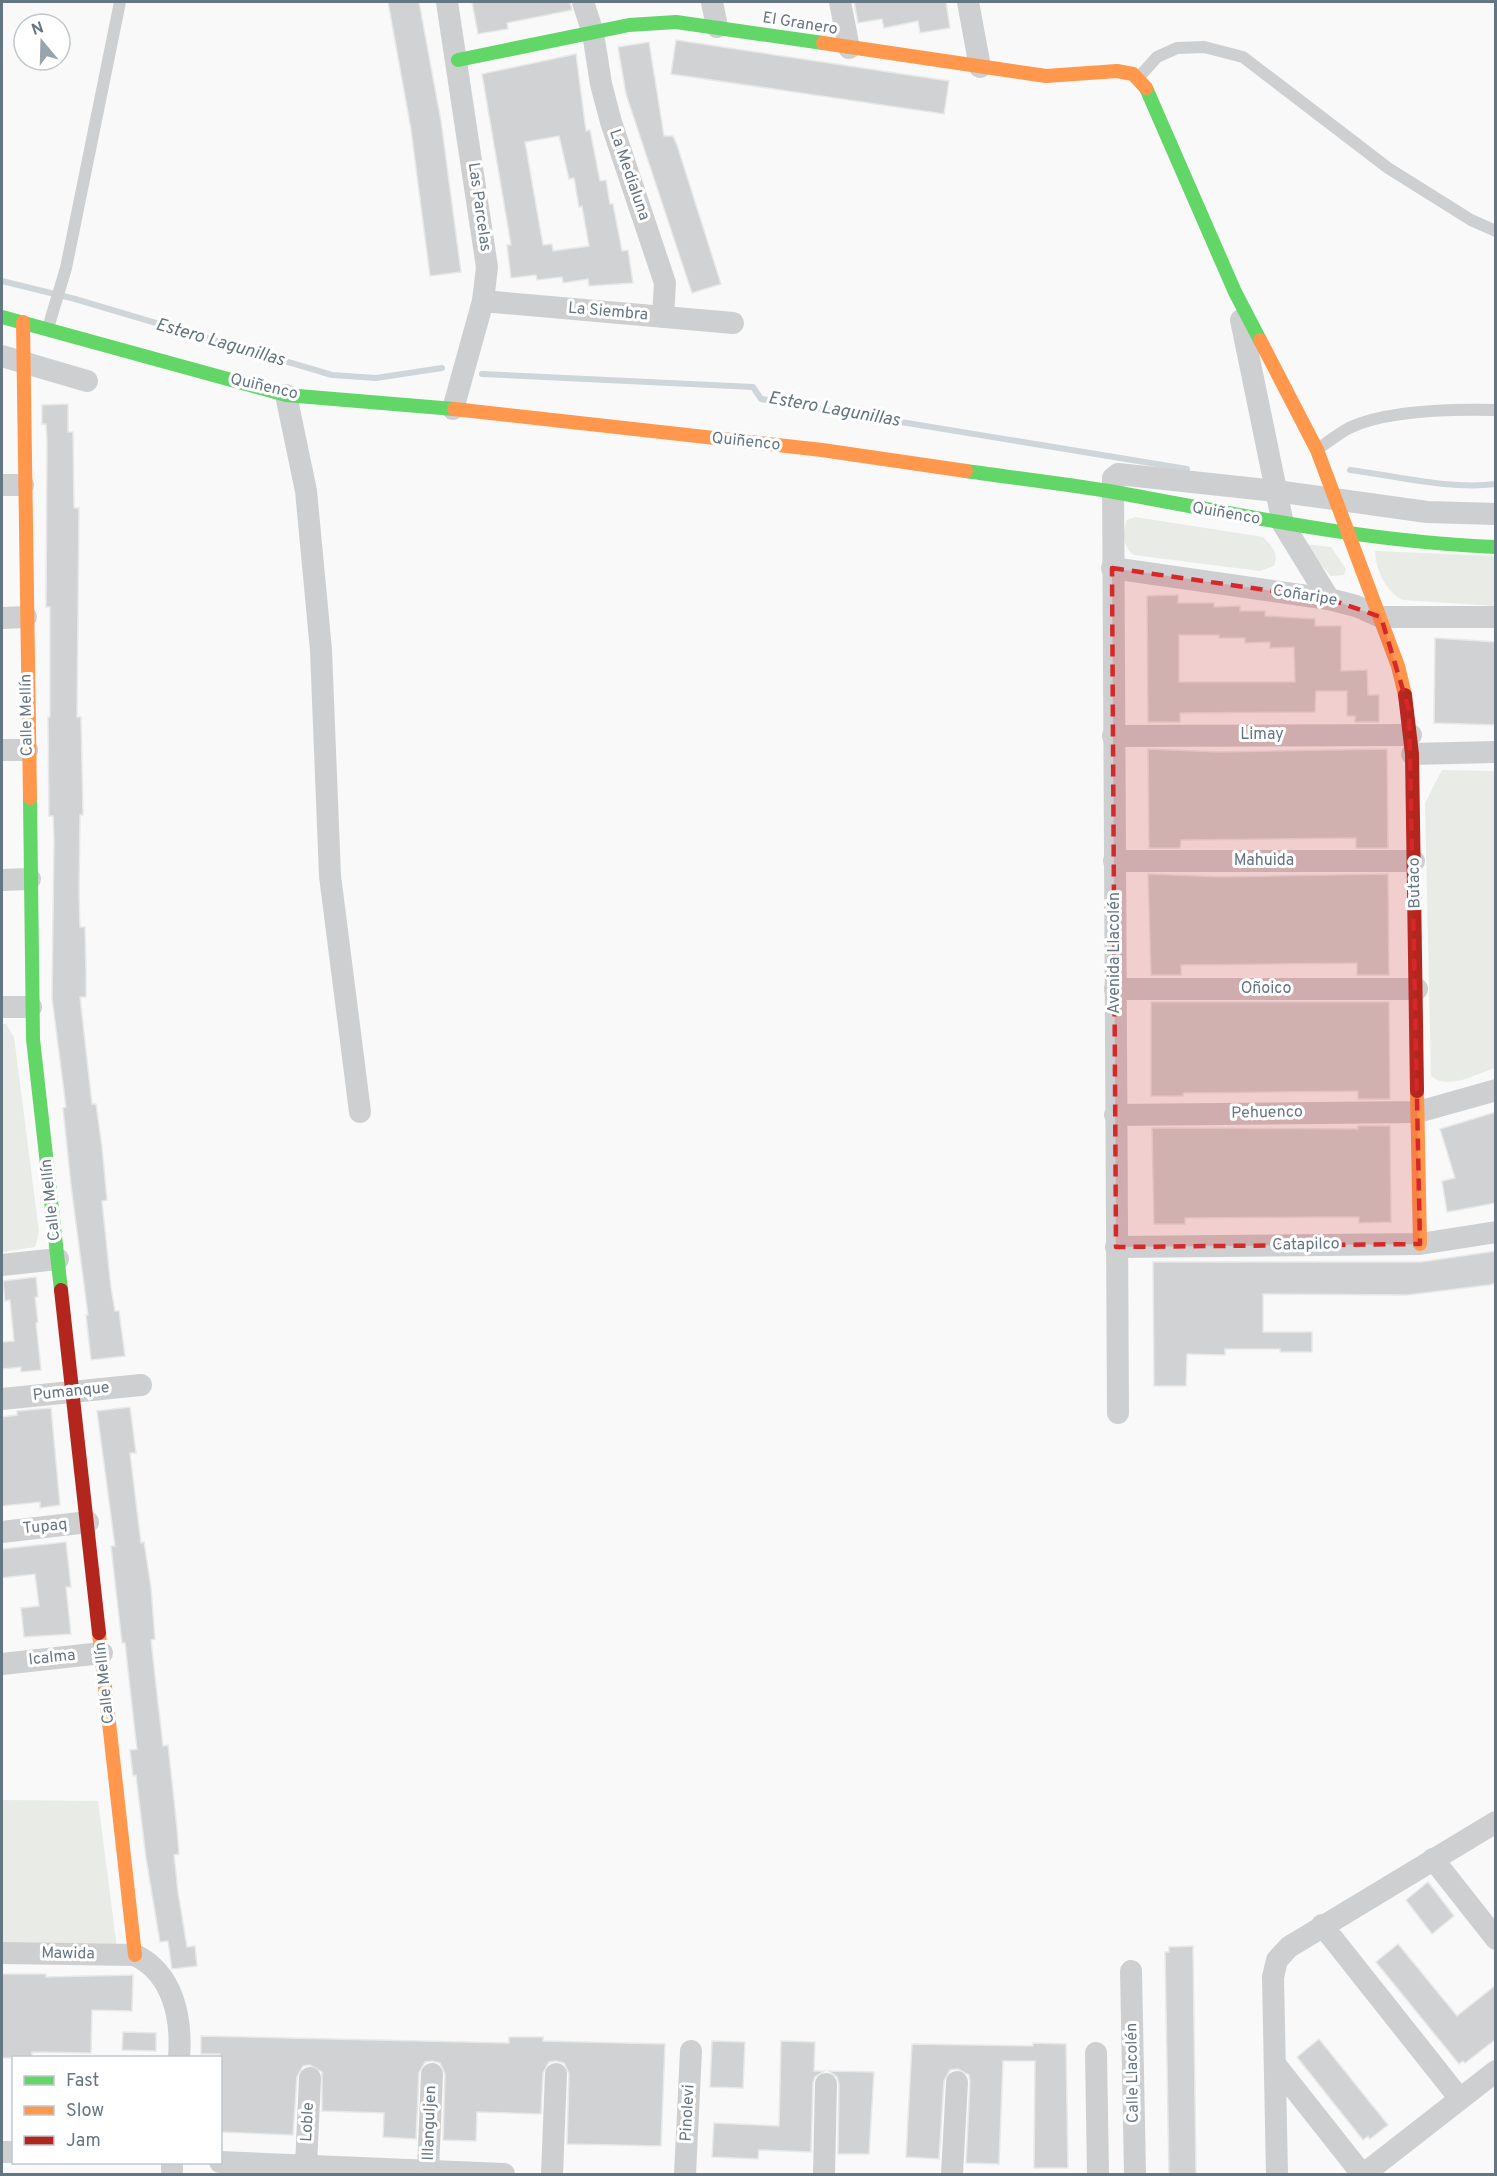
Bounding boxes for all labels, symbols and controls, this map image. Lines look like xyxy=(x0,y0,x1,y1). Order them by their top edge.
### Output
street label: El Granero xyxy=(761,8,839,40)
north arrow xyxy=(12,12,72,72)
text: N xyxy=(29,18,46,41)
street label: La Medialuna xyxy=(604,127,654,223)
street label: Las Parcelas xyxy=(463,161,495,253)
street label: La Siembra xyxy=(567,299,649,325)
water label: Estero Lagunillas xyxy=(153,314,288,373)
street label: Quiñenco xyxy=(228,370,300,405)
water label: Estero Lagunillas xyxy=(766,387,902,433)
street label: Quiñenco xyxy=(711,428,781,456)
street label: Quiñenco xyxy=(1190,498,1262,530)
street label: Coñaripe xyxy=(1271,581,1339,611)
street label: Calle Mellín xyxy=(16,674,38,756)
street label: Limay xyxy=(1240,725,1284,745)
street label: Mahuida xyxy=(1234,851,1294,871)
street label: Butaco xyxy=(1405,857,1425,909)
street label: Avenida Llacolén xyxy=(1105,892,1125,1014)
street label: Oñoico xyxy=(1241,979,1291,999)
street label: Pehuenco xyxy=(1231,1102,1303,1124)
street label: Calle Mellín xyxy=(37,1158,65,1242)
street label: Catapilco xyxy=(1272,1234,1340,1256)
street label: Pumanque xyxy=(32,1378,110,1406)
street label: Tupaq xyxy=(22,1515,68,1539)
street label: Calle Mellín xyxy=(91,1641,119,1725)
street label: Icalma xyxy=(28,1646,76,1670)
street label: Mawida xyxy=(41,1944,95,1964)
street label: Calle Llacolén xyxy=(1122,2023,1144,2123)
legend xyxy=(12,2056,222,2164)
text: Fast xyxy=(66,2070,99,2093)
street label: Pinolevi xyxy=(677,2084,699,2142)
street label: Illanguljen xyxy=(419,2085,441,2161)
text: Slow xyxy=(66,2100,104,2123)
street label: Loble xyxy=(297,2102,319,2142)
text: Jam xyxy=(66,2130,101,2153)

